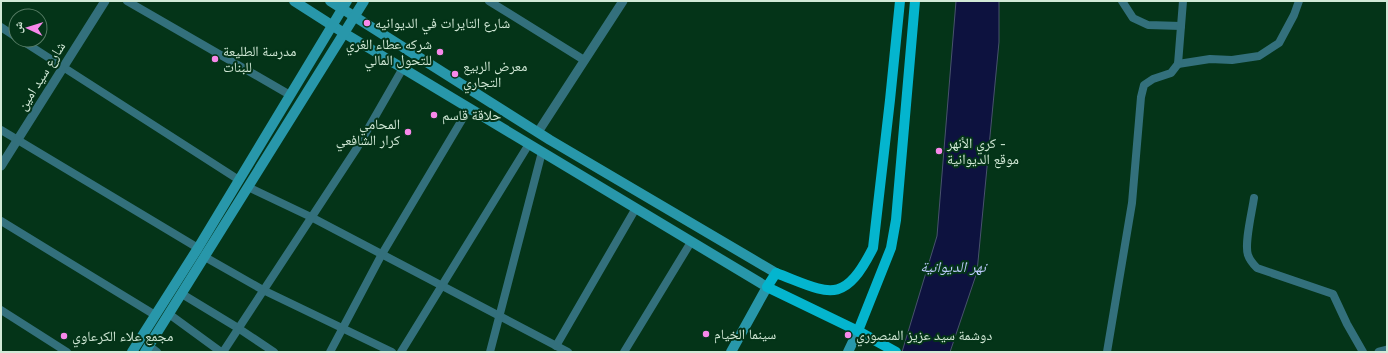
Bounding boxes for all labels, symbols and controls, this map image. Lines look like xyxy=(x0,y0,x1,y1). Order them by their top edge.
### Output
north arrow xyxy=(8,8,48,48)
place label: شارع التايرات في الديوانيه xyxy=(375,14,510,35)
marker: شارع التايرات في الديوانيه xyxy=(362,18,372,28)
text: ش xyxy=(11,21,26,34)
place label: شركه عطاء الغري للتحول المالي xyxy=(346,35,432,72)
street label: شارع سيد امين xyxy=(13,38,70,114)
place label: مدرسة الطليعة للبنات xyxy=(223,42,296,76)
marker: شركه عطاء الغري للتحول المالي xyxy=(435,47,445,57)
marker: مدرسة الطليعة للبنات xyxy=(210,54,220,64)
place label: معرض الربيع التجاري xyxy=(463,57,527,94)
marker: معرض الربيع التجاري xyxy=(450,69,460,79)
place label: حلاقة قاسم xyxy=(442,106,501,125)
marker: حلاقة قاسم xyxy=(429,110,439,120)
place label: المحامي كرار الشافعي xyxy=(336,115,400,152)
marker: المحامي كرار الشافعي xyxy=(403,127,413,137)
place label: كري الأنهر - موقع الديوانية xyxy=(946,134,1019,169)
marker: كري الأنهر - موقع الديوانية xyxy=(934,146,944,156)
water label: نهر الديوانية xyxy=(920,257,989,276)
place label: سينما الخيام xyxy=(714,325,776,344)
place label: دوشمة سيد عزيز المنصوري xyxy=(856,326,992,347)
place label: مجمع علاء الكرعاوي xyxy=(72,327,173,348)
marker: سينما الخيام xyxy=(701,329,711,339)
marker: دوشمة سيد عزيز المنصوري xyxy=(843,330,853,340)
marker: مجمع علاء الكرعاوي xyxy=(59,331,69,341)

